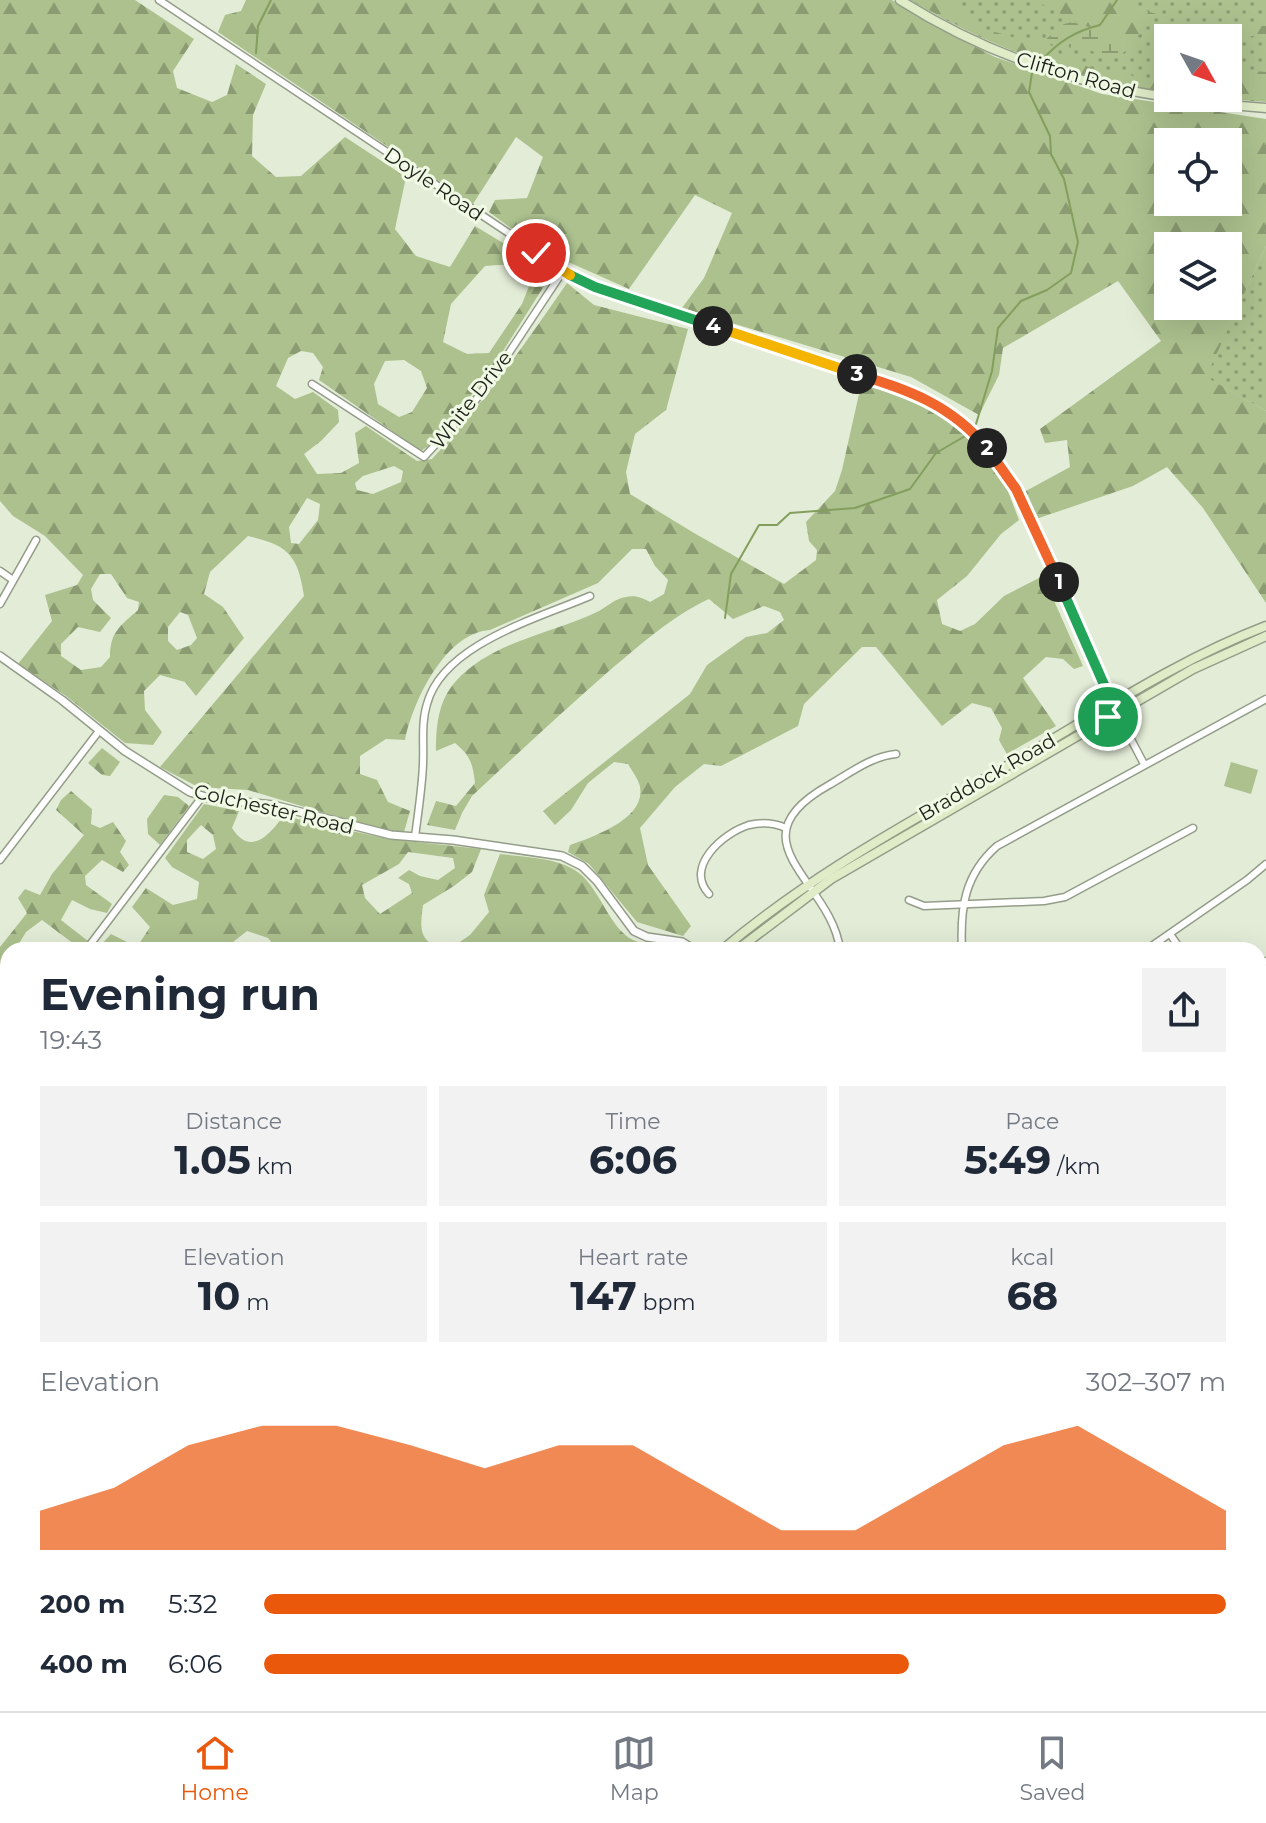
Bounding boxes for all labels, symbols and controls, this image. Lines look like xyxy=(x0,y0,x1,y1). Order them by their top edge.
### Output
north arrow xyxy=(1154,24,1242,112)
map controls xyxy=(1154,24,1242,320)
street label: Clifton Road xyxy=(1014,47,1138,103)
button: locate xyxy=(1154,128,1242,216)
street label: Doyle Road xyxy=(380,142,488,226)
pin xyxy=(502,219,570,287)
icon: check xyxy=(514,231,558,275)
button: layers xyxy=(1154,232,1242,320)
pin: 4 xyxy=(693,306,733,346)
text: 4 xyxy=(705,312,721,339)
street label: White Drive xyxy=(425,346,517,454)
pin: 3 xyxy=(837,354,877,394)
text: 3 xyxy=(850,360,864,387)
pin: 2 xyxy=(967,428,1007,468)
text: 2 xyxy=(981,434,993,461)
pin: 1 xyxy=(1039,562,1079,602)
text: 1 xyxy=(1055,568,1063,595)
pin xyxy=(1074,683,1142,751)
icon: arrive xyxy=(1086,695,1130,739)
street label: Braddock Road xyxy=(914,728,1060,826)
street label: Colchester Road xyxy=(192,779,356,839)
text: Evening run xyxy=(40,967,320,1021)
button: share xyxy=(1142,968,1226,1052)
text: 19:43 xyxy=(40,1024,102,1056)
text: Distance xyxy=(185,1108,282,1135)
text: Time xyxy=(605,1108,661,1135)
text: Pace xyxy=(1005,1108,1059,1135)
text: 1.05 xyxy=(174,1135,251,1184)
text: 6:06 xyxy=(589,1135,677,1184)
text: 5:49 xyxy=(964,1135,1051,1184)
text: km xyxy=(251,1153,293,1180)
text: /km xyxy=(1051,1153,1101,1180)
text: Elevation xyxy=(183,1244,285,1271)
text: Heart rate xyxy=(578,1244,688,1271)
text: kcal xyxy=(1010,1244,1054,1271)
text: 10 xyxy=(198,1271,241,1320)
text: 147 xyxy=(570,1271,637,1320)
text: 68 xyxy=(1006,1271,1058,1320)
text: m xyxy=(241,1289,270,1316)
text: bpm xyxy=(637,1289,696,1316)
text: Elevation xyxy=(40,1366,160,1398)
text: 302–307 m xyxy=(1086,1366,1226,1398)
text: 200 m xyxy=(40,1588,125,1620)
text: 5:32 xyxy=(168,1588,218,1620)
text: 400 m xyxy=(40,1648,128,1680)
text: 6:06 xyxy=(168,1648,222,1680)
tab: Home xyxy=(180,1731,249,1806)
tab: Map xyxy=(610,1731,659,1806)
tab: Saved xyxy=(1019,1731,1086,1806)

